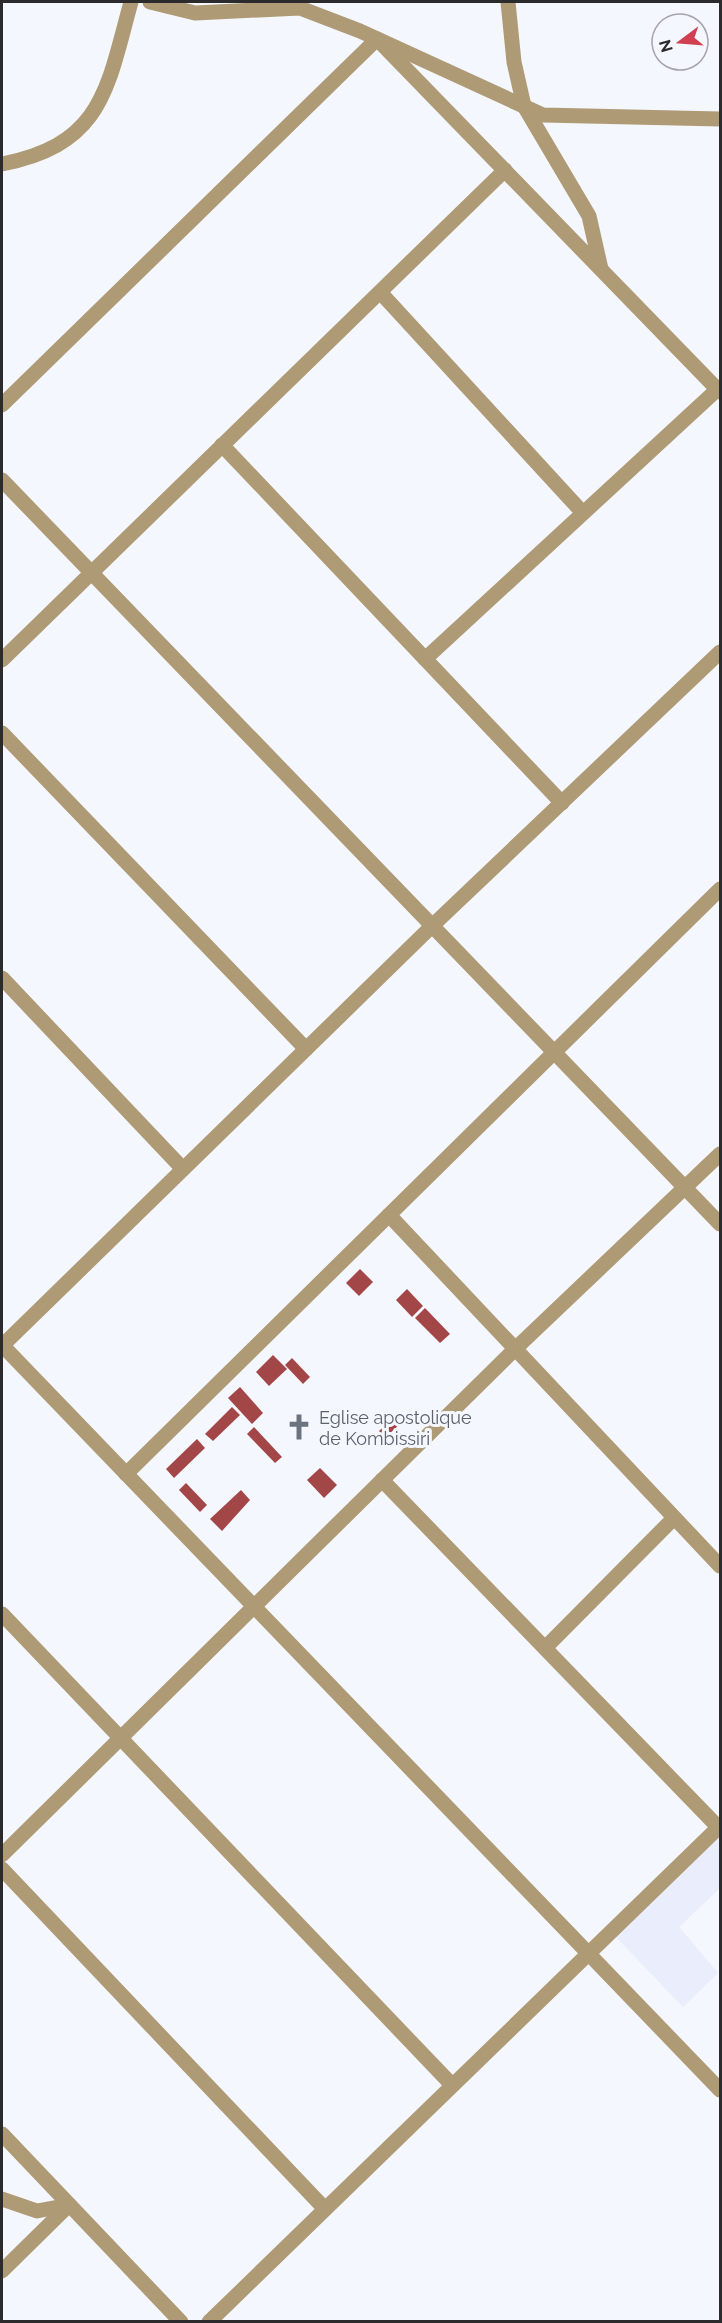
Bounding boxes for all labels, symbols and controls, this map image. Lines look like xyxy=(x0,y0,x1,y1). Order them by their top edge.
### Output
north arrow xyxy=(650,12,710,72)
text: N xyxy=(655,38,677,54)
place label: Eglise apostolique de Kombissiri xyxy=(319,1407,472,1449)
church icon: Eglise apostolique de Kombissiri xyxy=(284,1412,314,1442)

